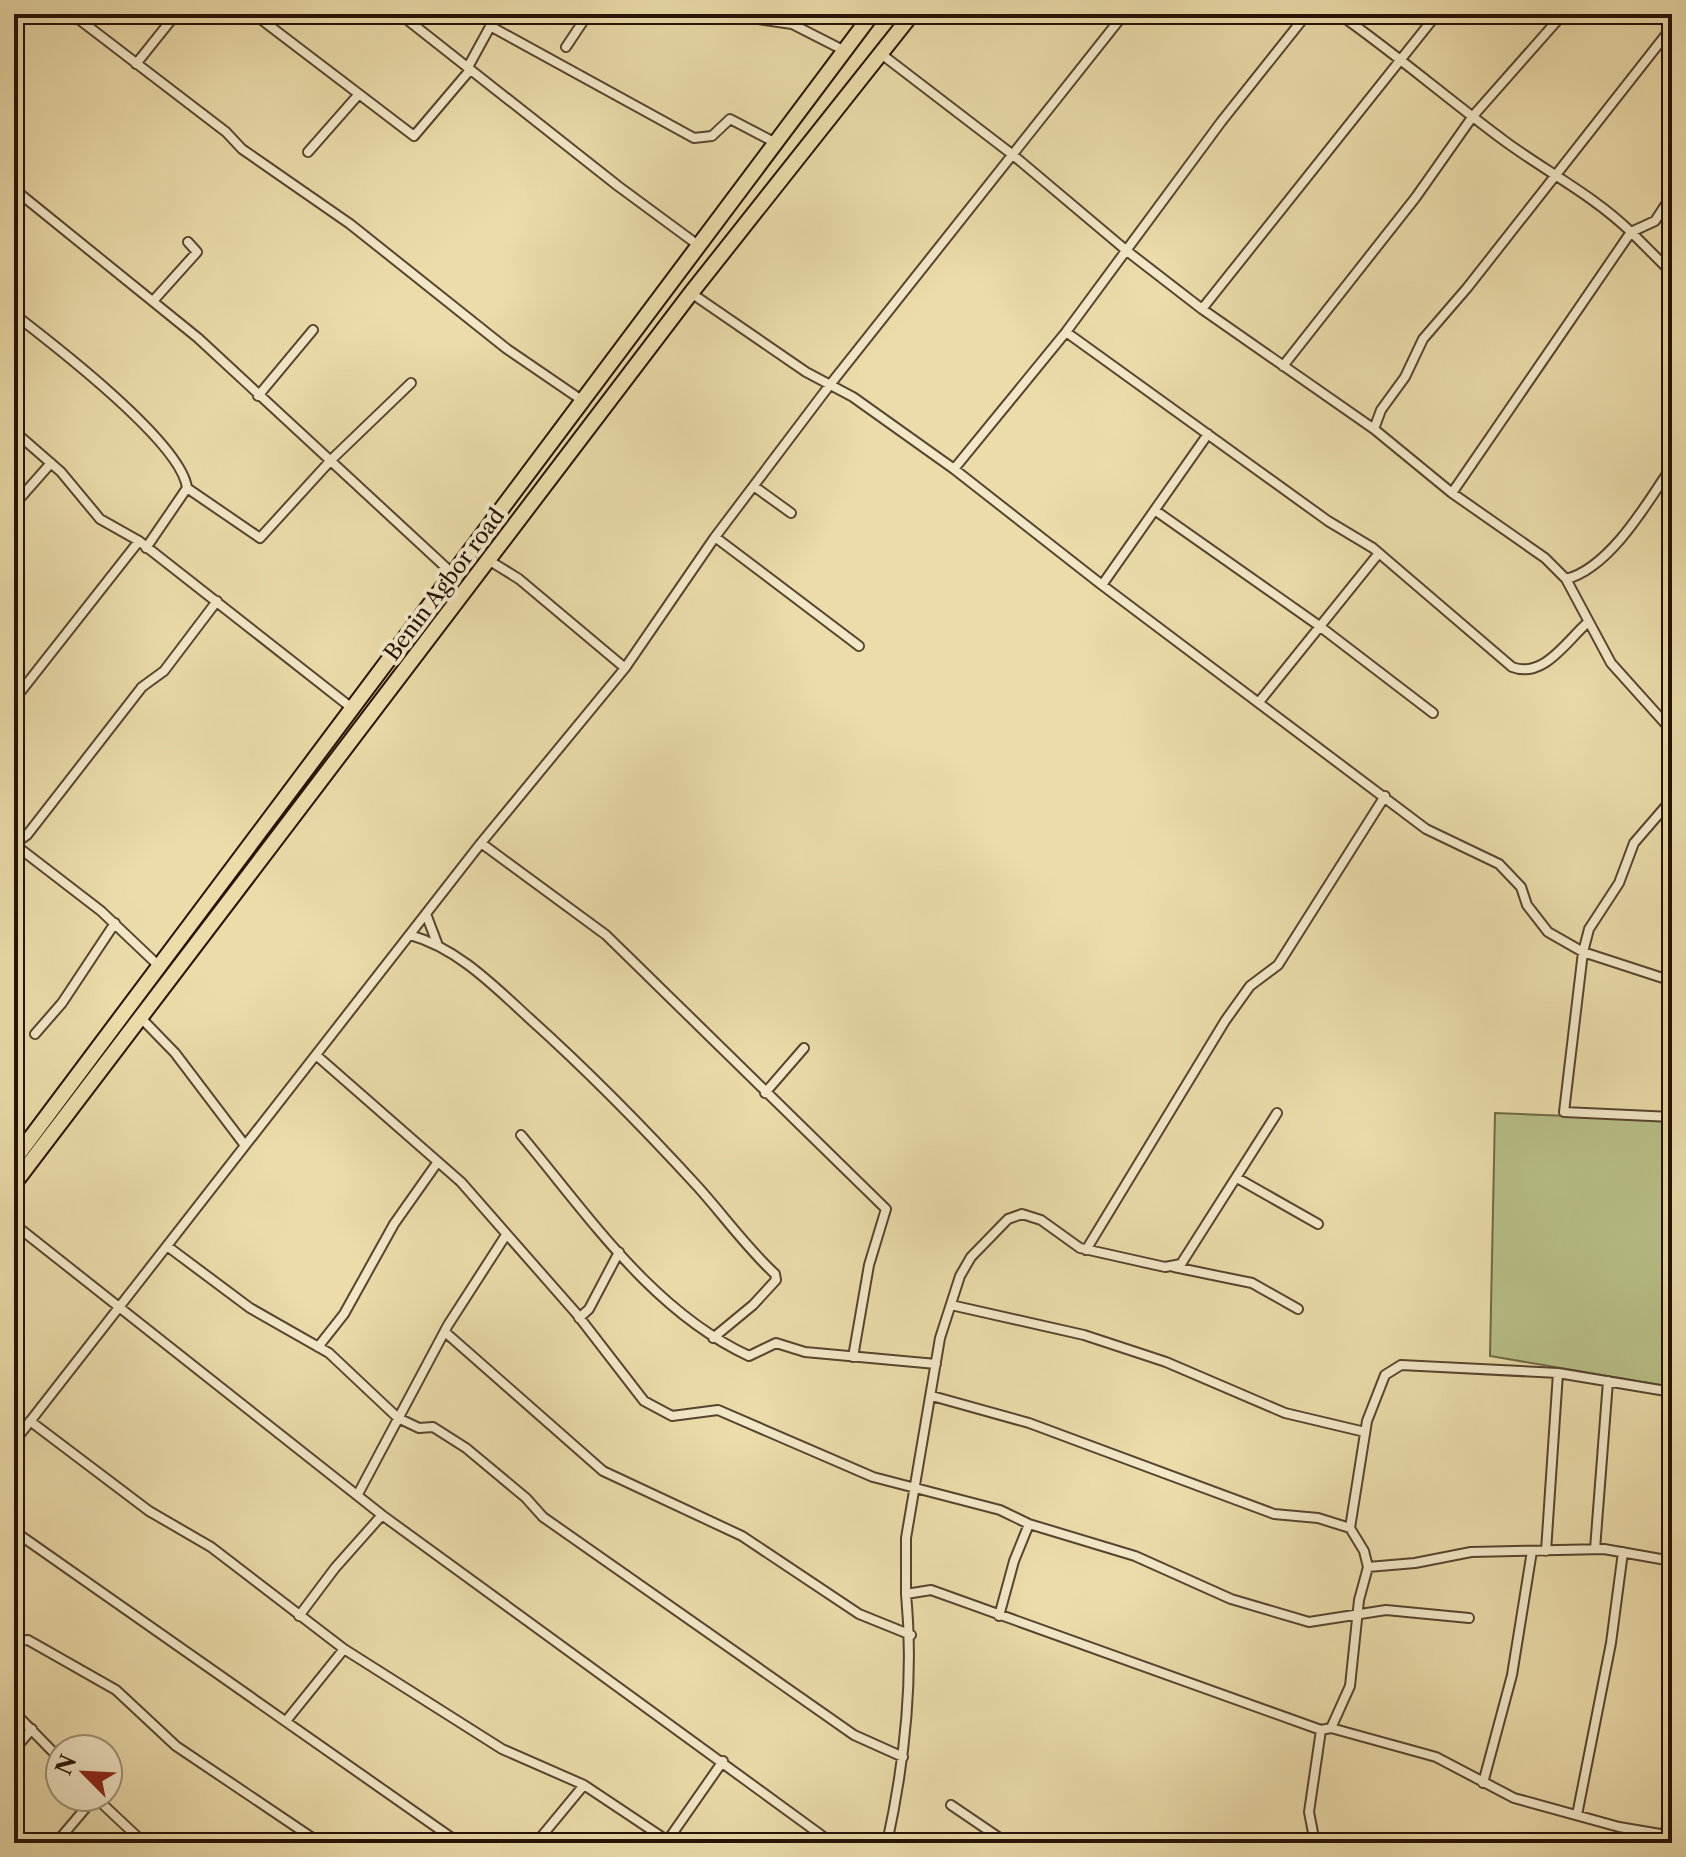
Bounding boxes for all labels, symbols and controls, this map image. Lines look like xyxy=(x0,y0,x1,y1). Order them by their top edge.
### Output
street label: Benin Agbor road xyxy=(378,503,510,666)
north arrow xyxy=(44,1733,124,1813)
text: N xyxy=(50,1751,82,1779)

